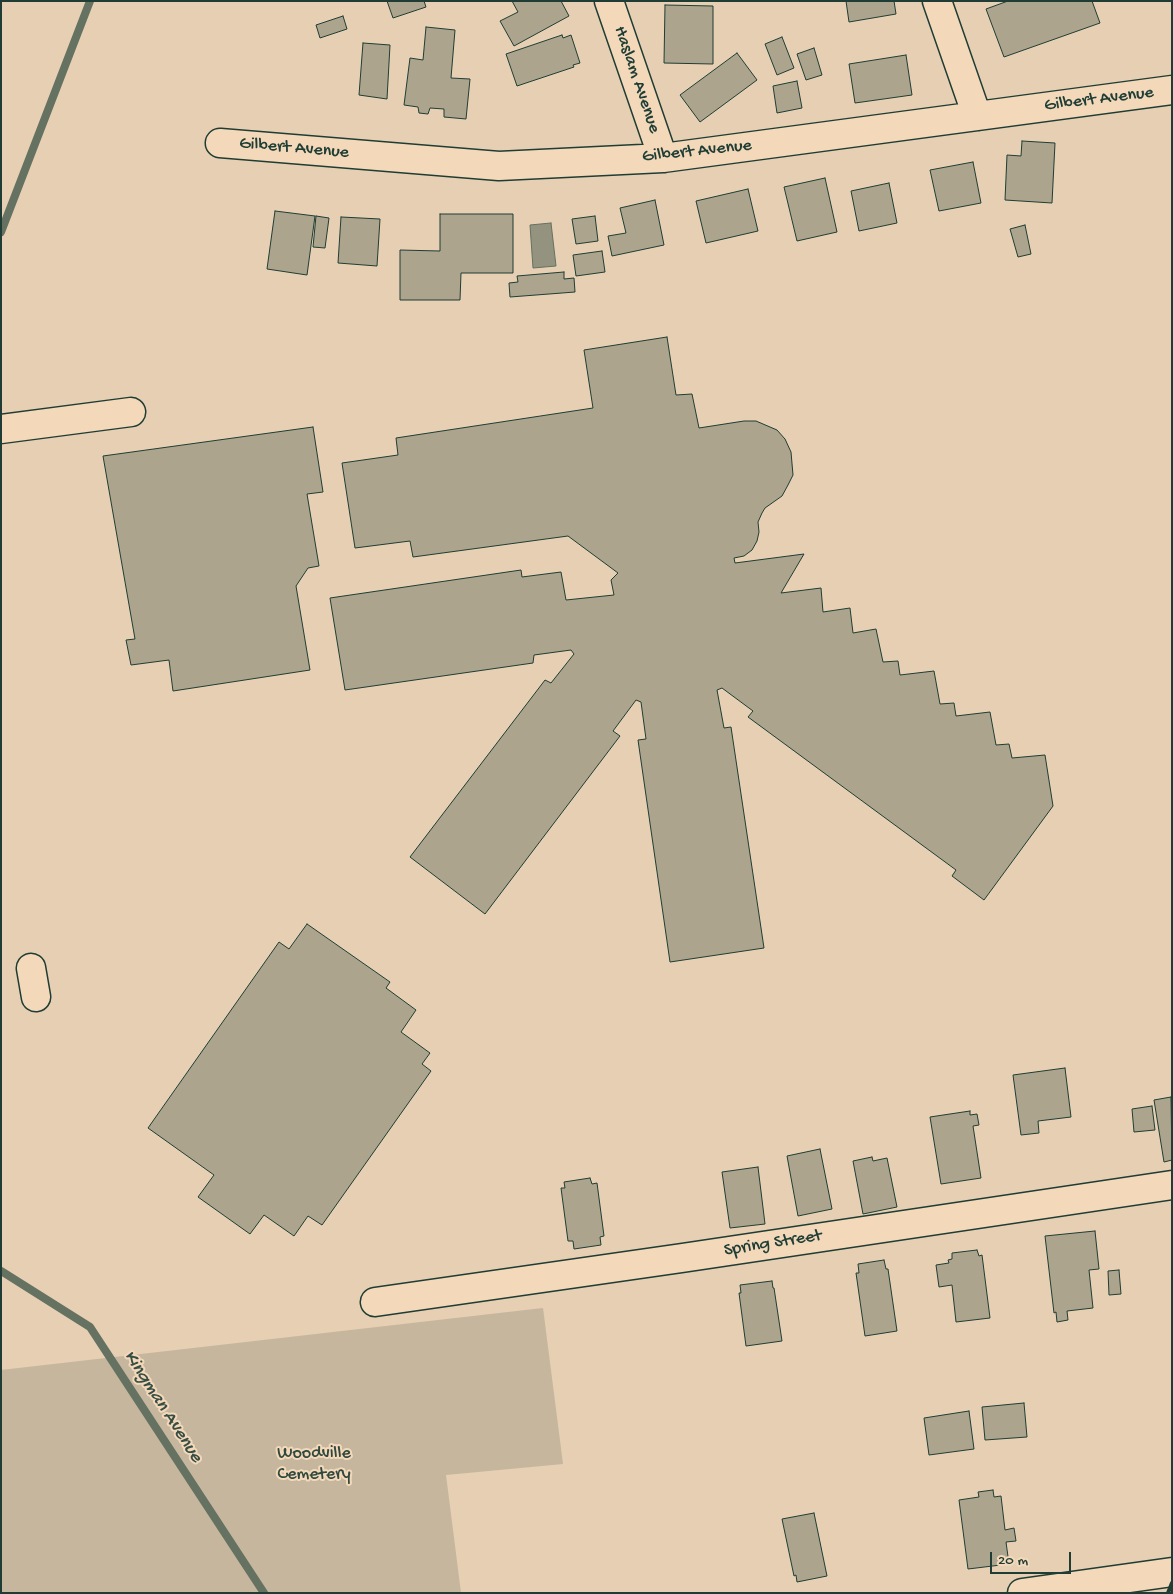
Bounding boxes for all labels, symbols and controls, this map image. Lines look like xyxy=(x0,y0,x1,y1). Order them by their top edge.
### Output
street label: Haslam Avenue xyxy=(608,24,664,136)
street label: Gilbert Avenue xyxy=(1043,83,1155,117)
street label: Gilbert Avenue xyxy=(238,133,350,165)
street label: Gilbert Avenue xyxy=(641,136,753,168)
street label: Spring Street xyxy=(723,1226,823,1262)
water label: Kingman Avenue xyxy=(117,1347,207,1467)
park label: Woodville Cemetery xyxy=(277,1443,351,1486)
scale bar xyxy=(993,1542,1074,1574)
text: 20 m xyxy=(998,1552,1028,1570)

